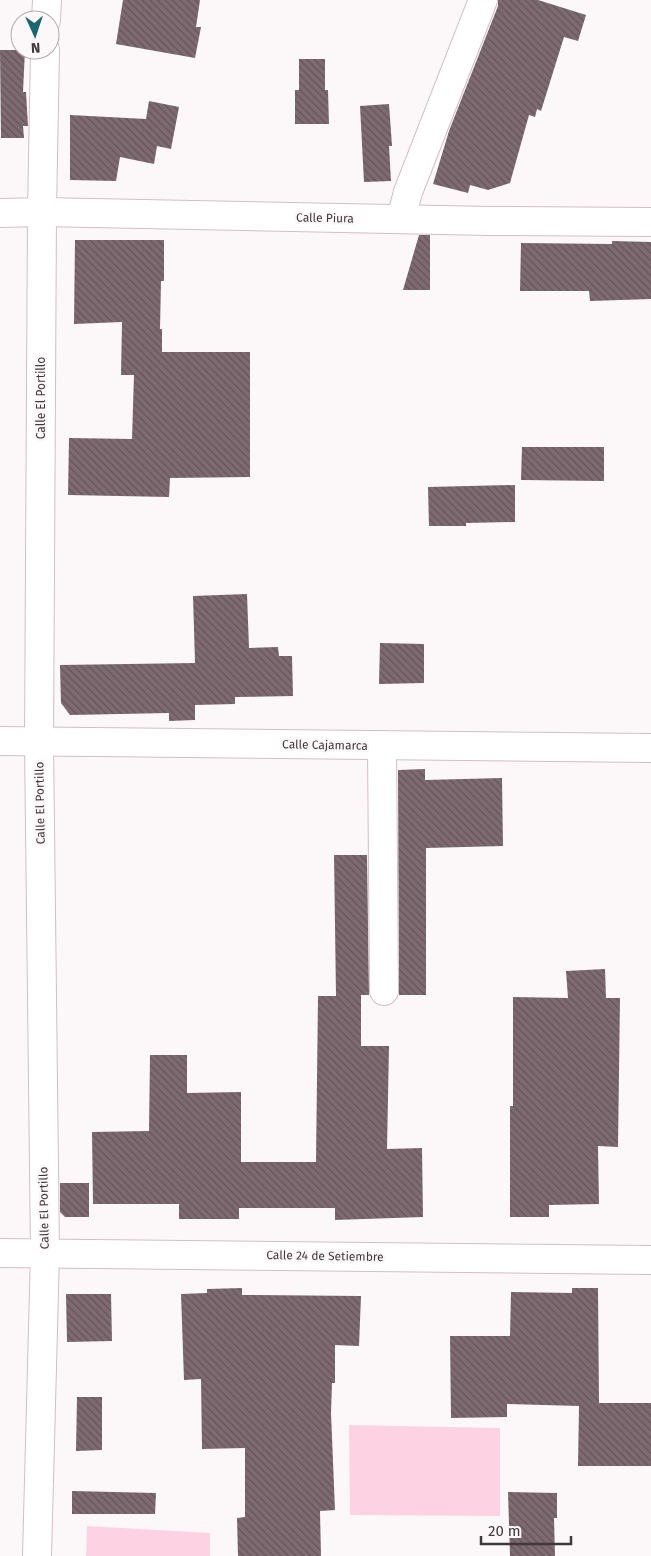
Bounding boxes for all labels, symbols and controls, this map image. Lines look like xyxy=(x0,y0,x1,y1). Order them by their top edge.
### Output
north arrow xyxy=(10,10,60,60)
text: N xyxy=(31,39,41,56)
street label: Calle Piura xyxy=(296,210,354,226)
street label: Calle El Portillo xyxy=(34,357,48,439)
street label: Calle Cajamarca xyxy=(282,737,368,753)
street label: Calle El Portillo xyxy=(32,762,48,844)
street label: Calle El Portillo xyxy=(36,1167,52,1249)
street label: Calle 24 de Setiembre xyxy=(266,1248,384,1264)
scale bar xyxy=(481,1514,571,1546)
text: 20 m xyxy=(488,1522,521,1540)

